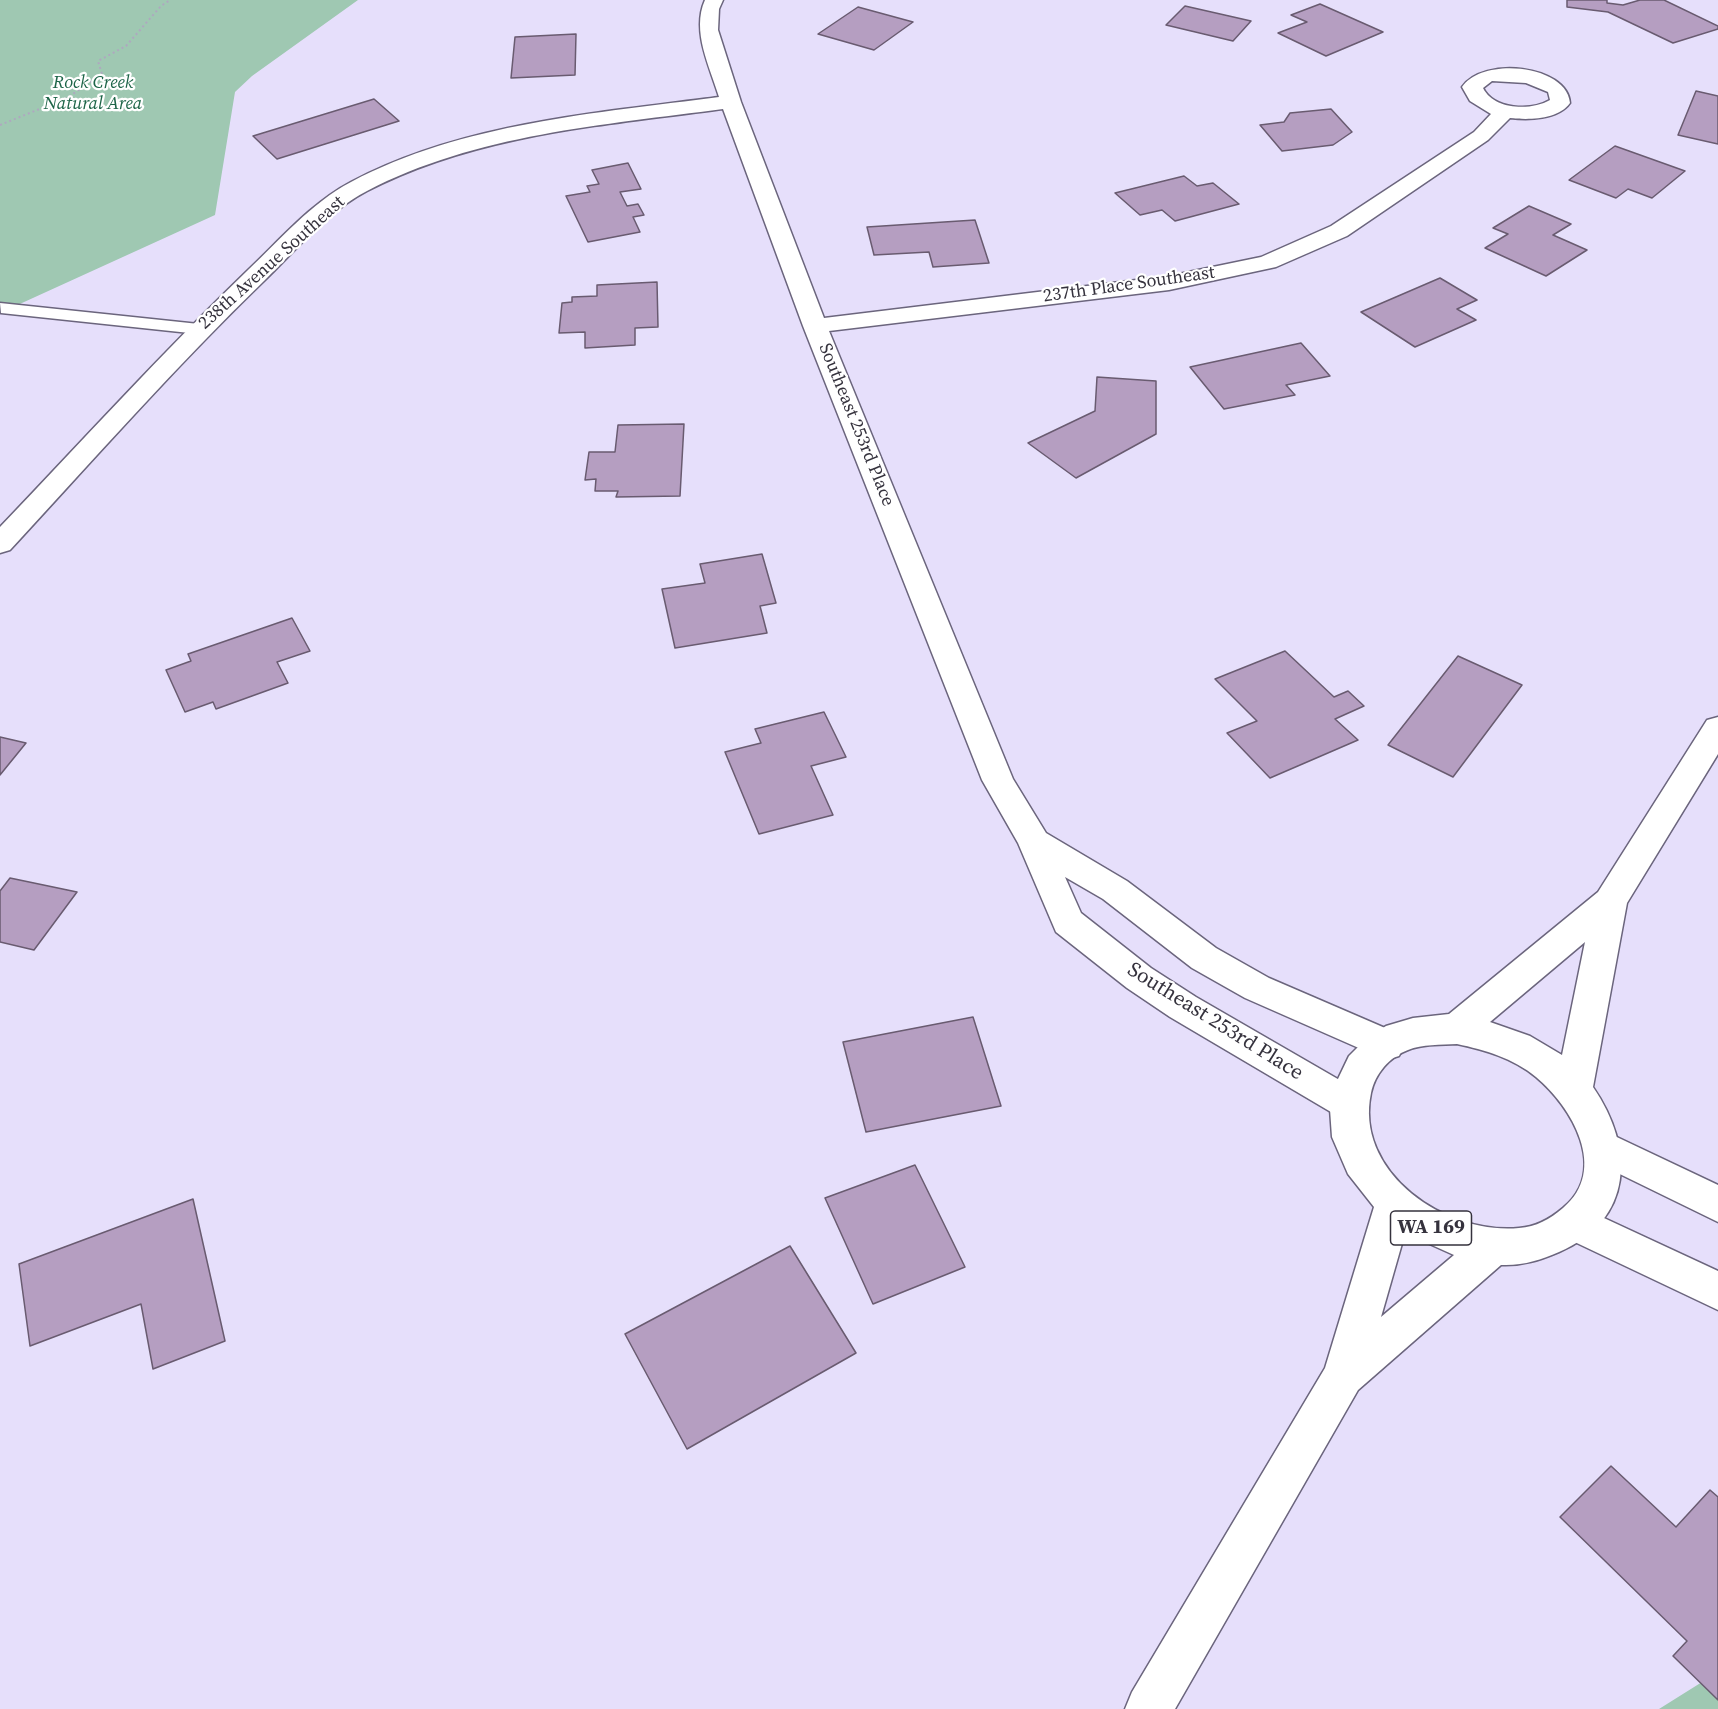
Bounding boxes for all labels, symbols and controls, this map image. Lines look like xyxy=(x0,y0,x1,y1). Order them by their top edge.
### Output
park label: Rock Creek Natural Area xyxy=(44,72,142,115)
street label: 238th Avenue Southeast xyxy=(195,192,349,334)
street label: 237th Place Southeast xyxy=(1042,262,1216,308)
street label: Southeast 253rd Place xyxy=(813,340,899,510)
street label: Southeast 253rd Place xyxy=(1122,958,1308,1086)
road number: WA 169 xyxy=(1390,1211,1472,1245)

